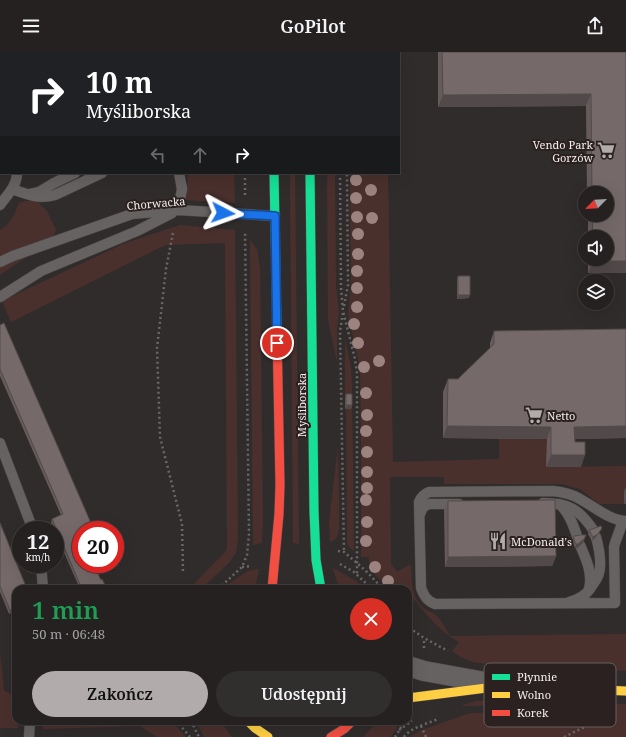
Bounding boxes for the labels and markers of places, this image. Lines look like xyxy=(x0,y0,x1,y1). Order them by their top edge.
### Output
place label: Vendo Park Gorzów xyxy=(533,137,594,165)
supermarket icon: Vendo Park Gorzów xyxy=(596,140,616,160)
pin xyxy=(260,326,294,360)
supermarket icon: Netto xyxy=(524,405,544,425)
place label: Netto xyxy=(547,408,575,423)
restaurant icon: McDonald's xyxy=(488,531,508,551)
place label: McDonald's xyxy=(511,534,572,549)

